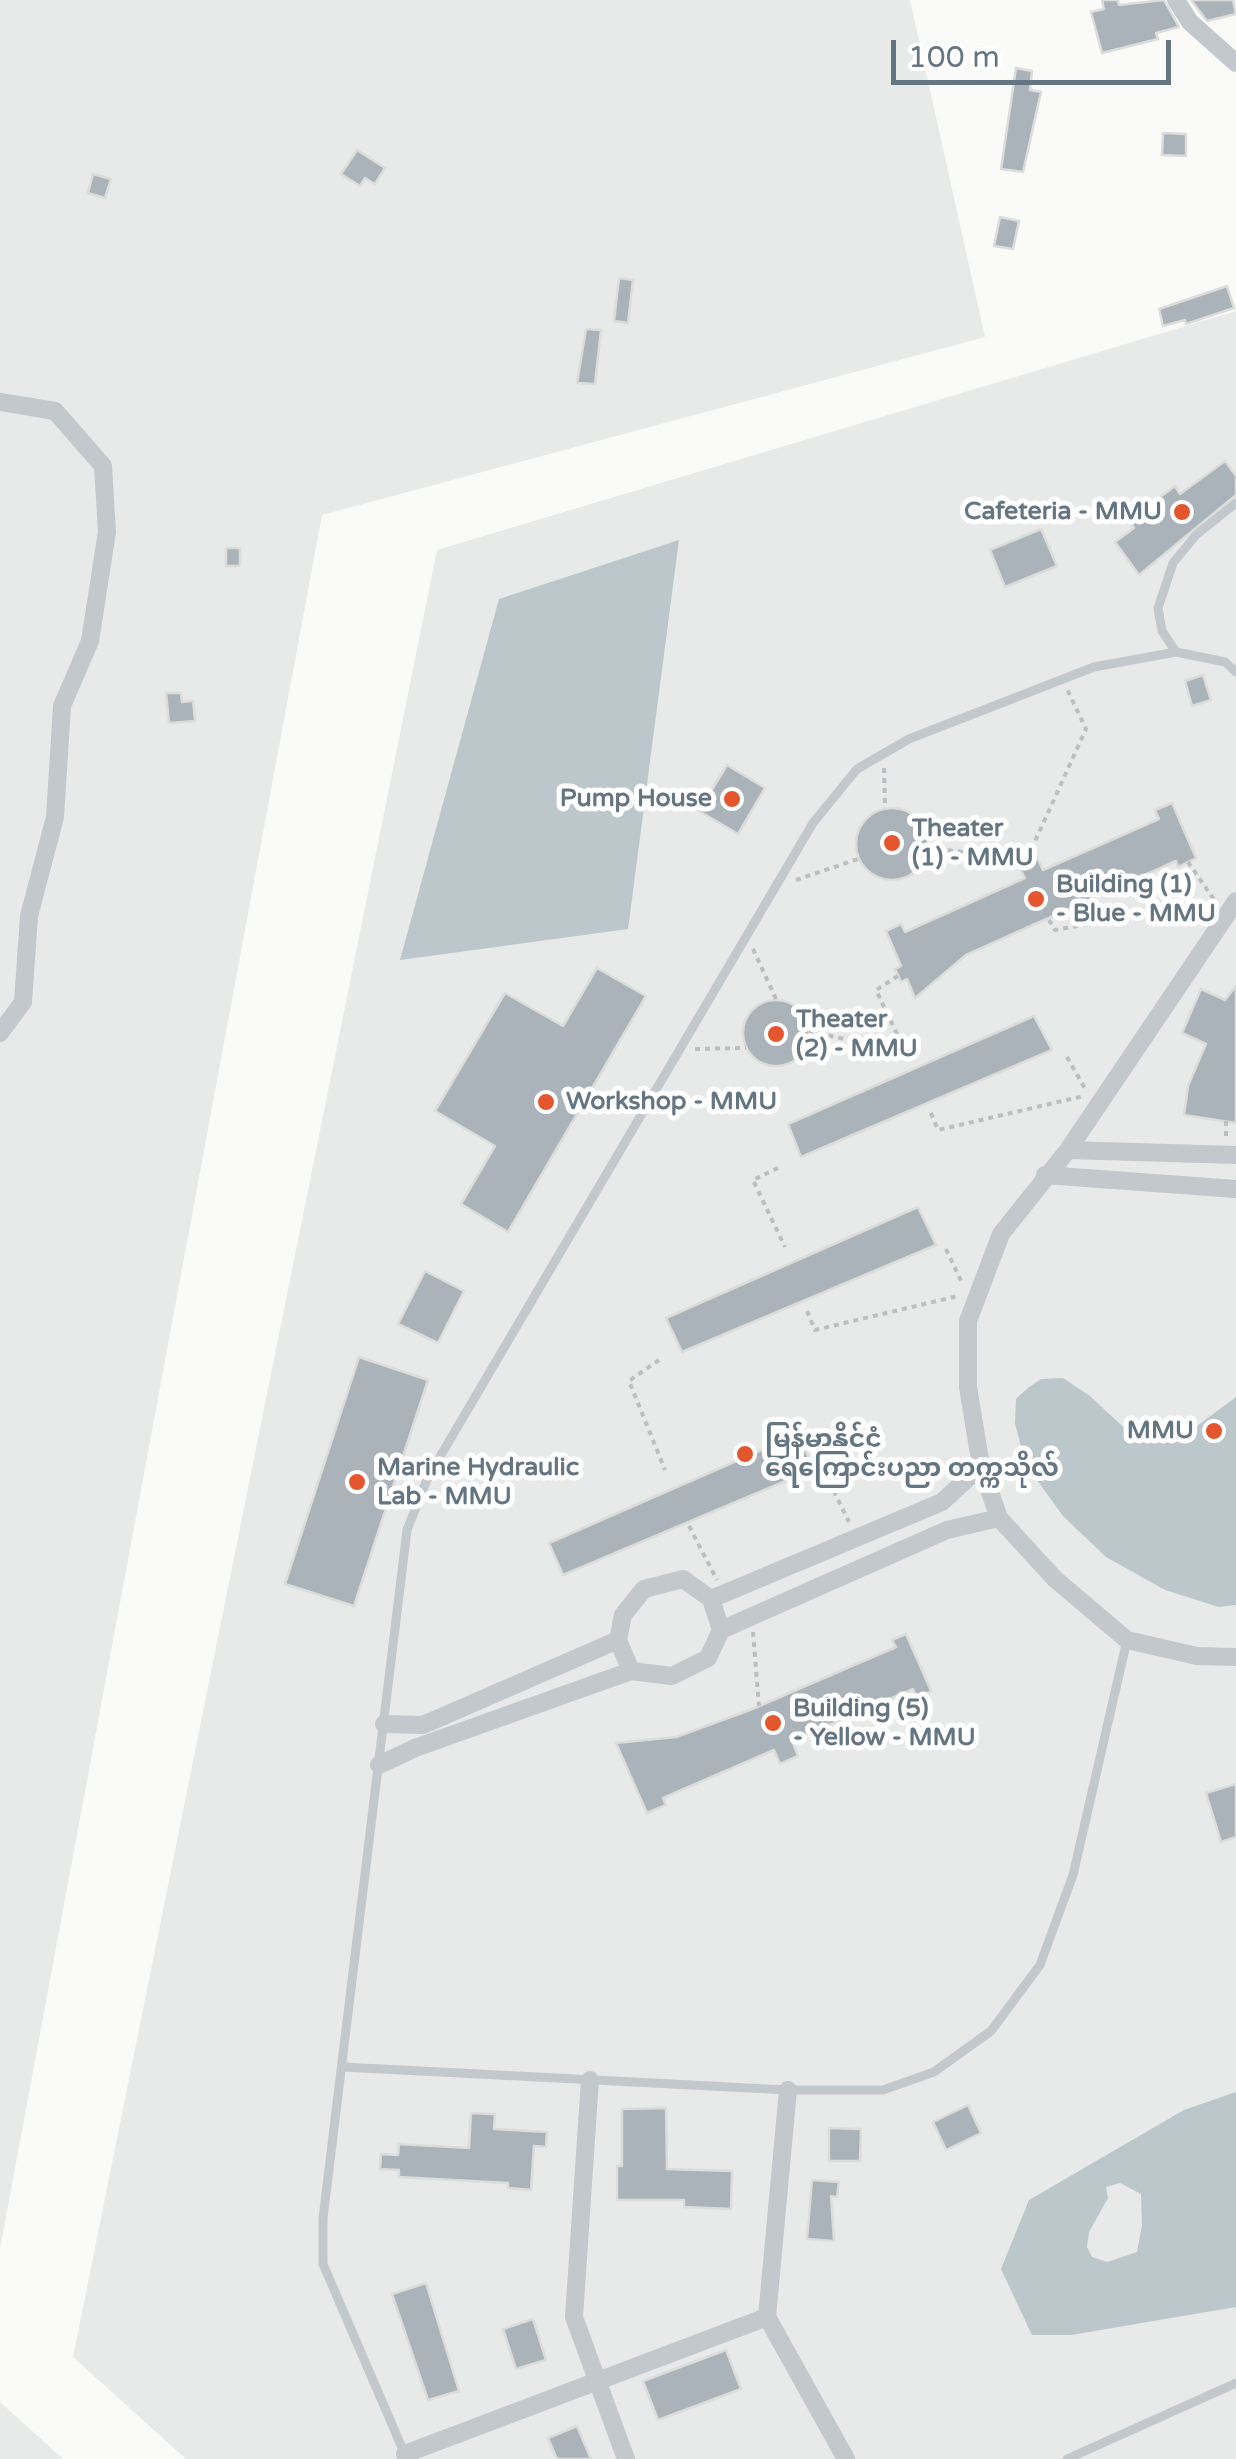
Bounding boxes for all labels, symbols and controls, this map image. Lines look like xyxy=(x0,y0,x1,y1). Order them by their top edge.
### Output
scale bar xyxy=(896,20,1176,82)
text: 100 m xyxy=(908,39,1000,76)
place label: Cafeteria - MMU xyxy=(964,497,1162,527)
marker: Cafeteria - MMU xyxy=(1171,501,1193,523)
place label: Pump House xyxy=(560,784,712,814)
marker: Pump House xyxy=(721,788,743,810)
place label: Theater (1) - MMU xyxy=(912,814,1034,873)
marker: Theater (1) - MMU xyxy=(881,832,903,854)
place label: Building (1) - Blue - MMU xyxy=(1056,870,1216,929)
marker: Building (1) - Blue - MMU xyxy=(1025,888,1047,910)
place label: Theater (2) - MMU xyxy=(796,1005,918,1064)
marker: Theater (2) - MMU xyxy=(765,1023,787,1045)
place label: Workshop - MMU xyxy=(566,1087,777,1117)
marker: Workshop - MMU xyxy=(535,1091,557,1113)
place label: MMU xyxy=(1127,1416,1194,1446)
marker: MMU xyxy=(1203,1420,1225,1442)
place label: မြန်မာနိုင်ငံ ရေကြောင်းပညာ တက္ကသိုလ် xyxy=(765,1425,1059,1484)
marker: မြန်မာနိုင်ငံ ရေကြောင်းပညာ တက္ကသိုလ် xyxy=(734,1443,756,1465)
place label: Marine Hydraulic Lab - MMU xyxy=(377,1453,579,1512)
marker: Marine Hydraulic Lab - MMU xyxy=(346,1471,368,1493)
place label: Building (5) - Yellow - MMU xyxy=(793,1694,976,1753)
marker: Building (5) - Yellow - MMU xyxy=(762,1712,784,1734)

